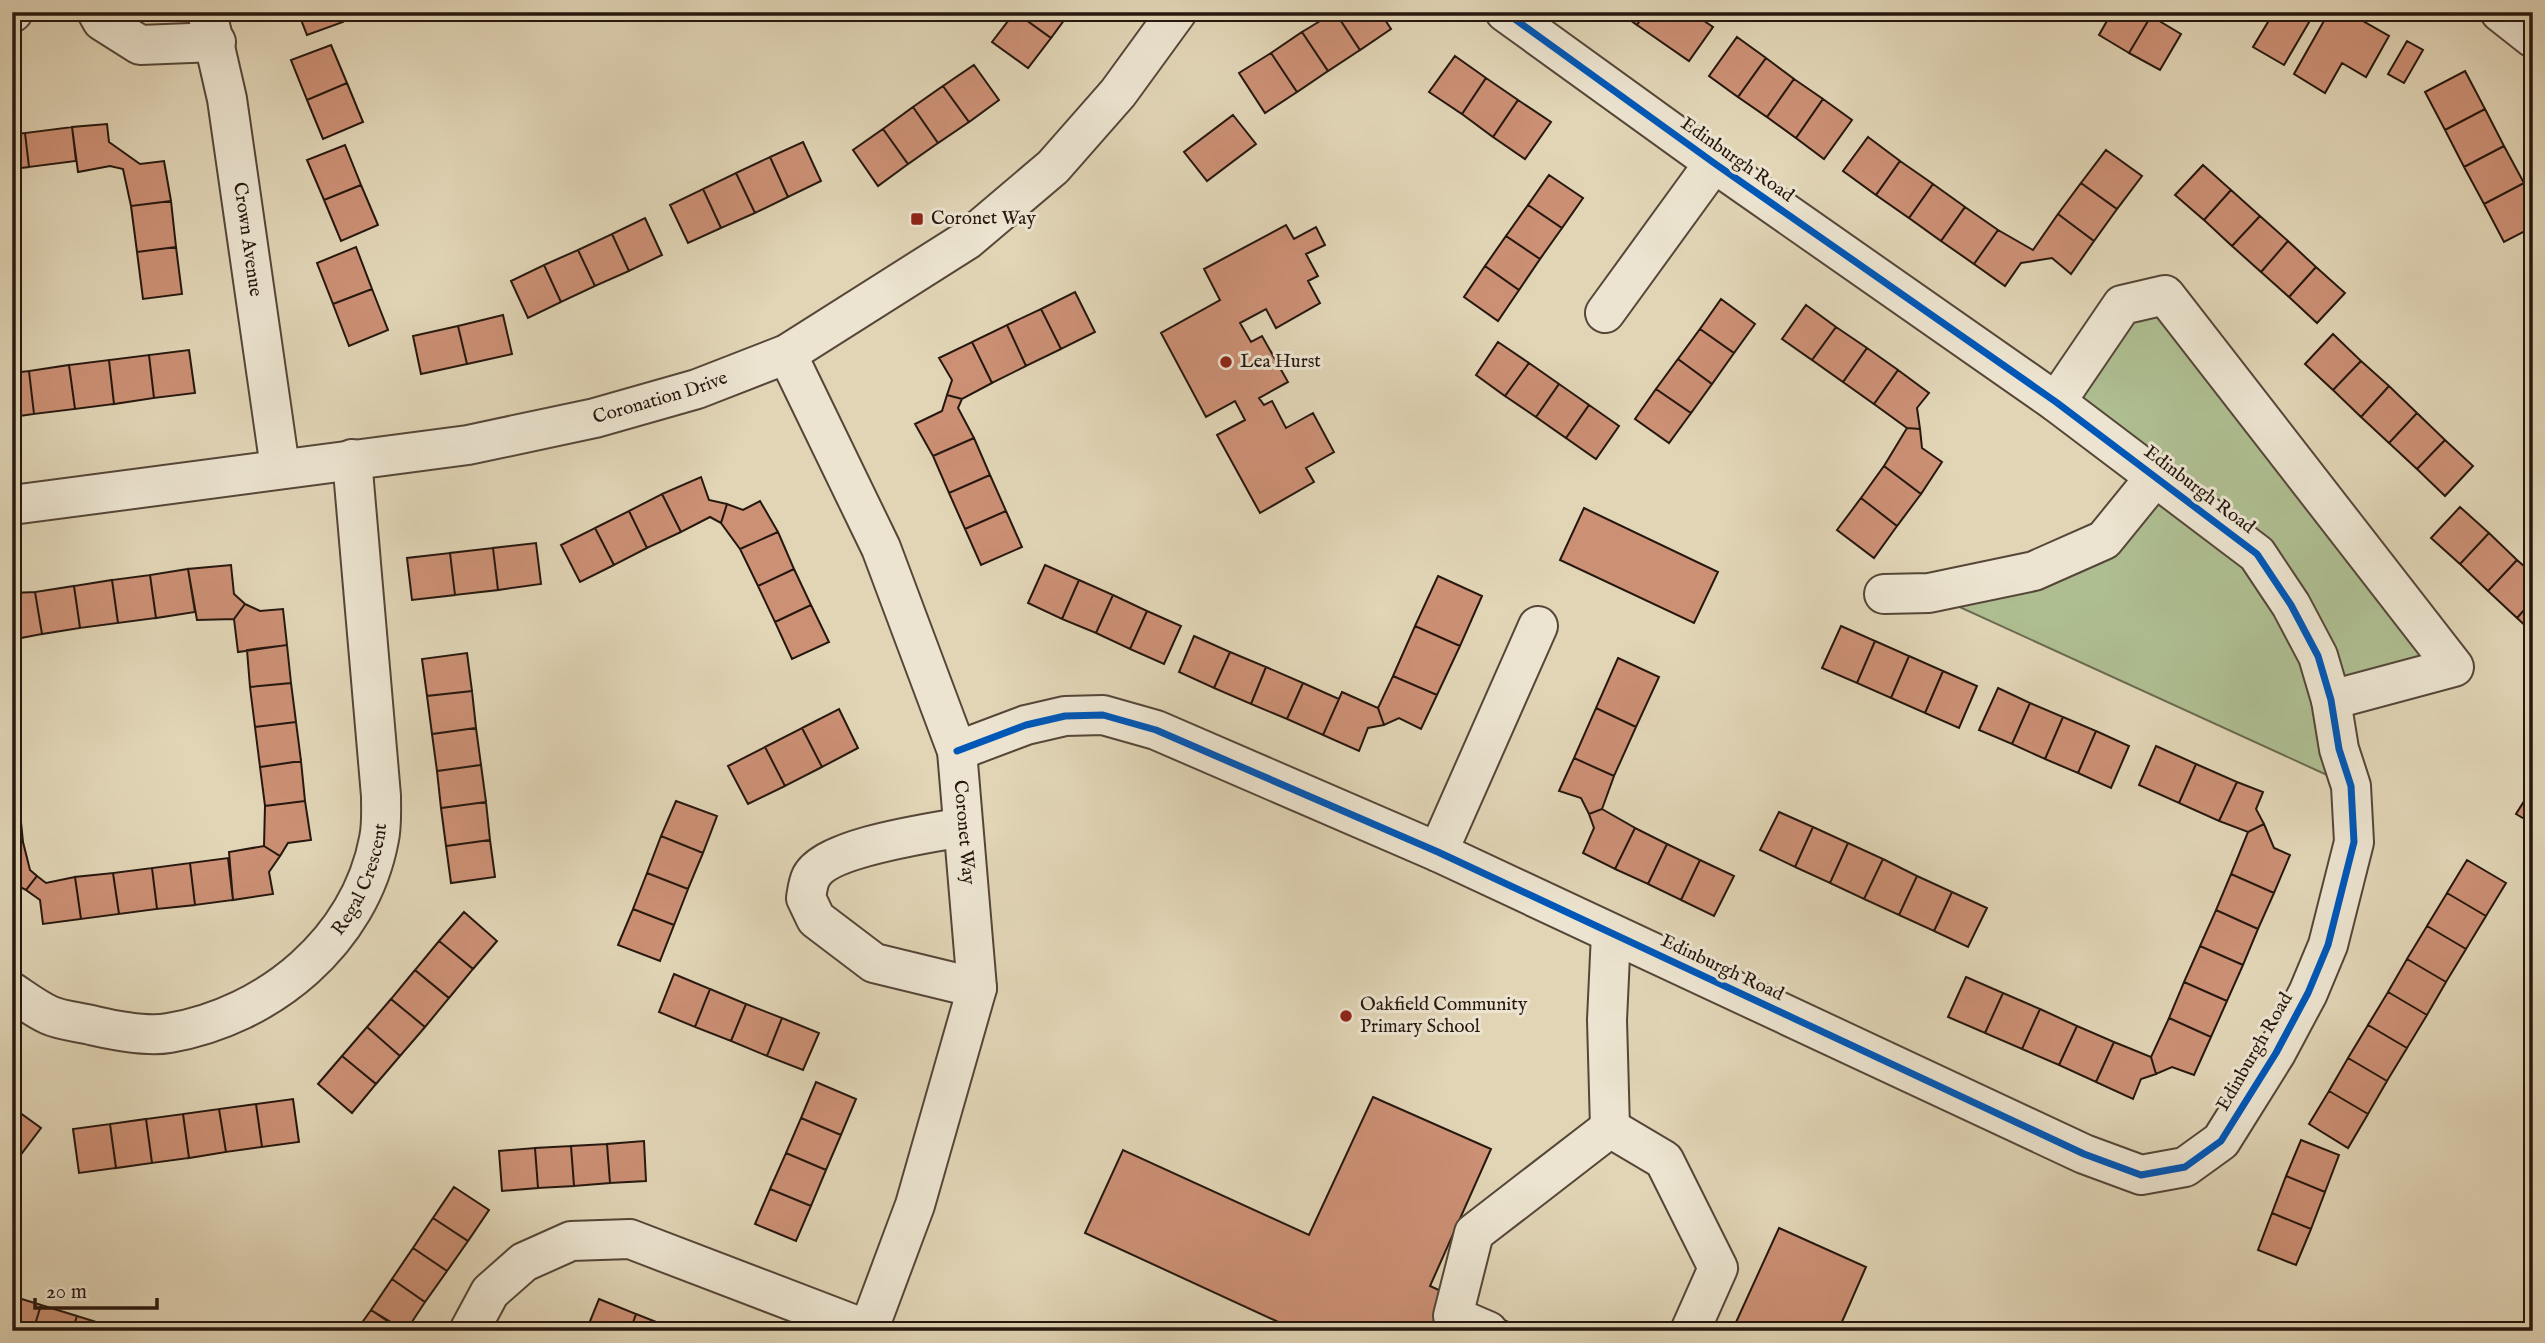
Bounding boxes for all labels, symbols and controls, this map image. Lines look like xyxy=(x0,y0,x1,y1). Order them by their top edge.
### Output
street label: Edinburgh Road xyxy=(1676,112,1799,208)
street label: Crown Avenue xyxy=(227,180,267,298)
place label: Coronet Way xyxy=(931,207,1036,231)
marker: Coronet Way xyxy=(909,211,925,227)
place label: Lea Hurst xyxy=(1240,350,1321,374)
marker: Lea Hurst xyxy=(1218,354,1234,370)
street label: Coronation Drive xyxy=(590,366,731,430)
street label: Edinburgh Road xyxy=(2139,440,2260,540)
street label: Coronet Way xyxy=(948,779,980,886)
street label: Regal Crescent xyxy=(327,822,393,941)
street label: Edinburgh Road xyxy=(1657,929,1788,1007)
street label: Edinburgh Road xyxy=(2211,988,2299,1116)
place label: Oakfield Community Primary School xyxy=(1360,993,1528,1039)
marker: Oakfield Community Primary School xyxy=(1338,1008,1354,1024)
scale bar xyxy=(35,1266,158,1310)
text: 20 m xyxy=(46,1279,87,1306)

